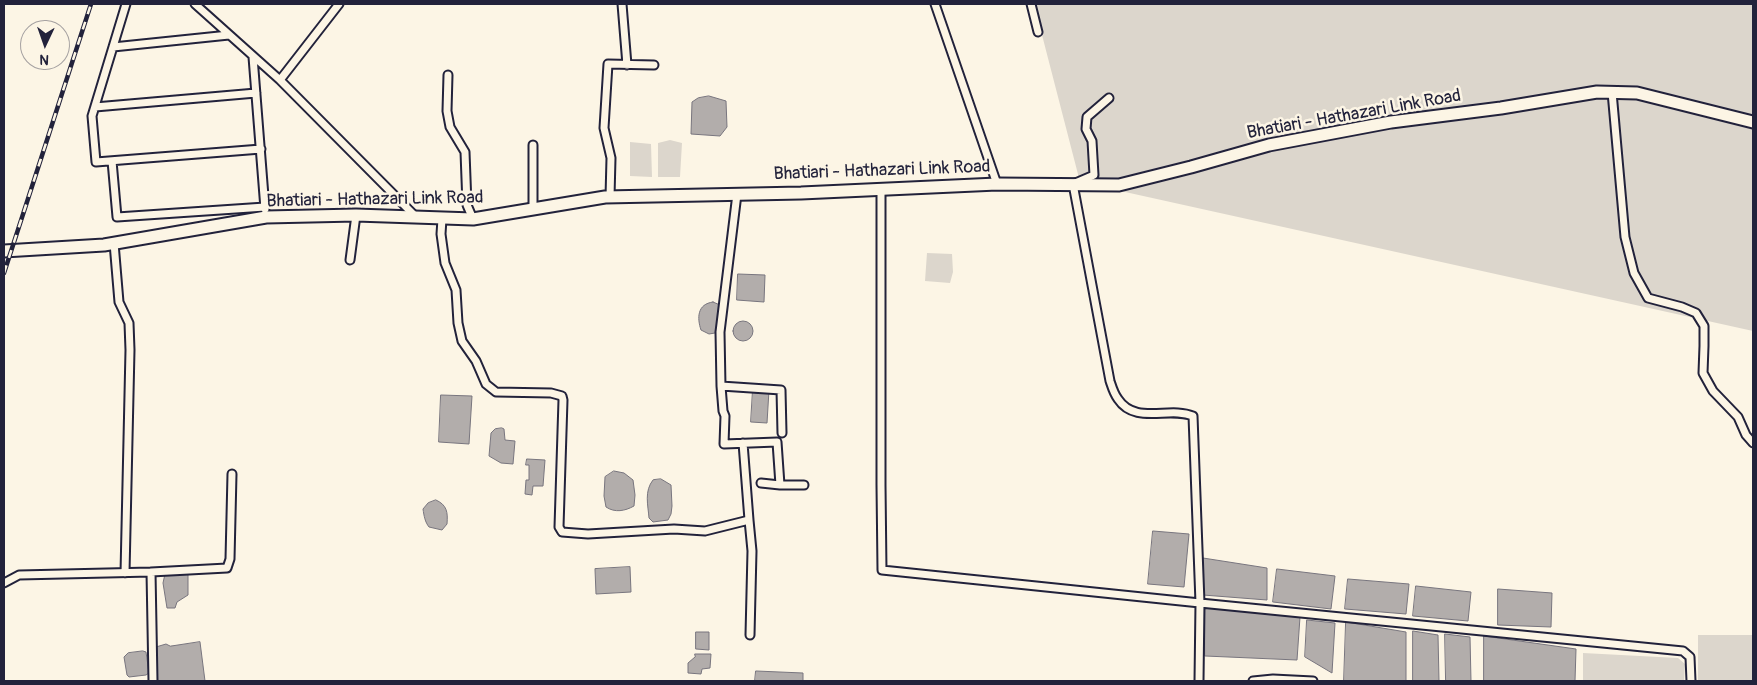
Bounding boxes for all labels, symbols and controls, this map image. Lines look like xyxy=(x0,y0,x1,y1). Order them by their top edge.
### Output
north arrow xyxy=(20,20,70,70)
text: N xyxy=(39,51,49,68)
street label: Bhatiari - Hathazari Link Road xyxy=(1245,86,1463,144)
street label: Bhatiari - Hathazari Link Road xyxy=(773,156,991,186)
street label: Bhatiari - Hathazari Link Road xyxy=(266,187,484,213)

